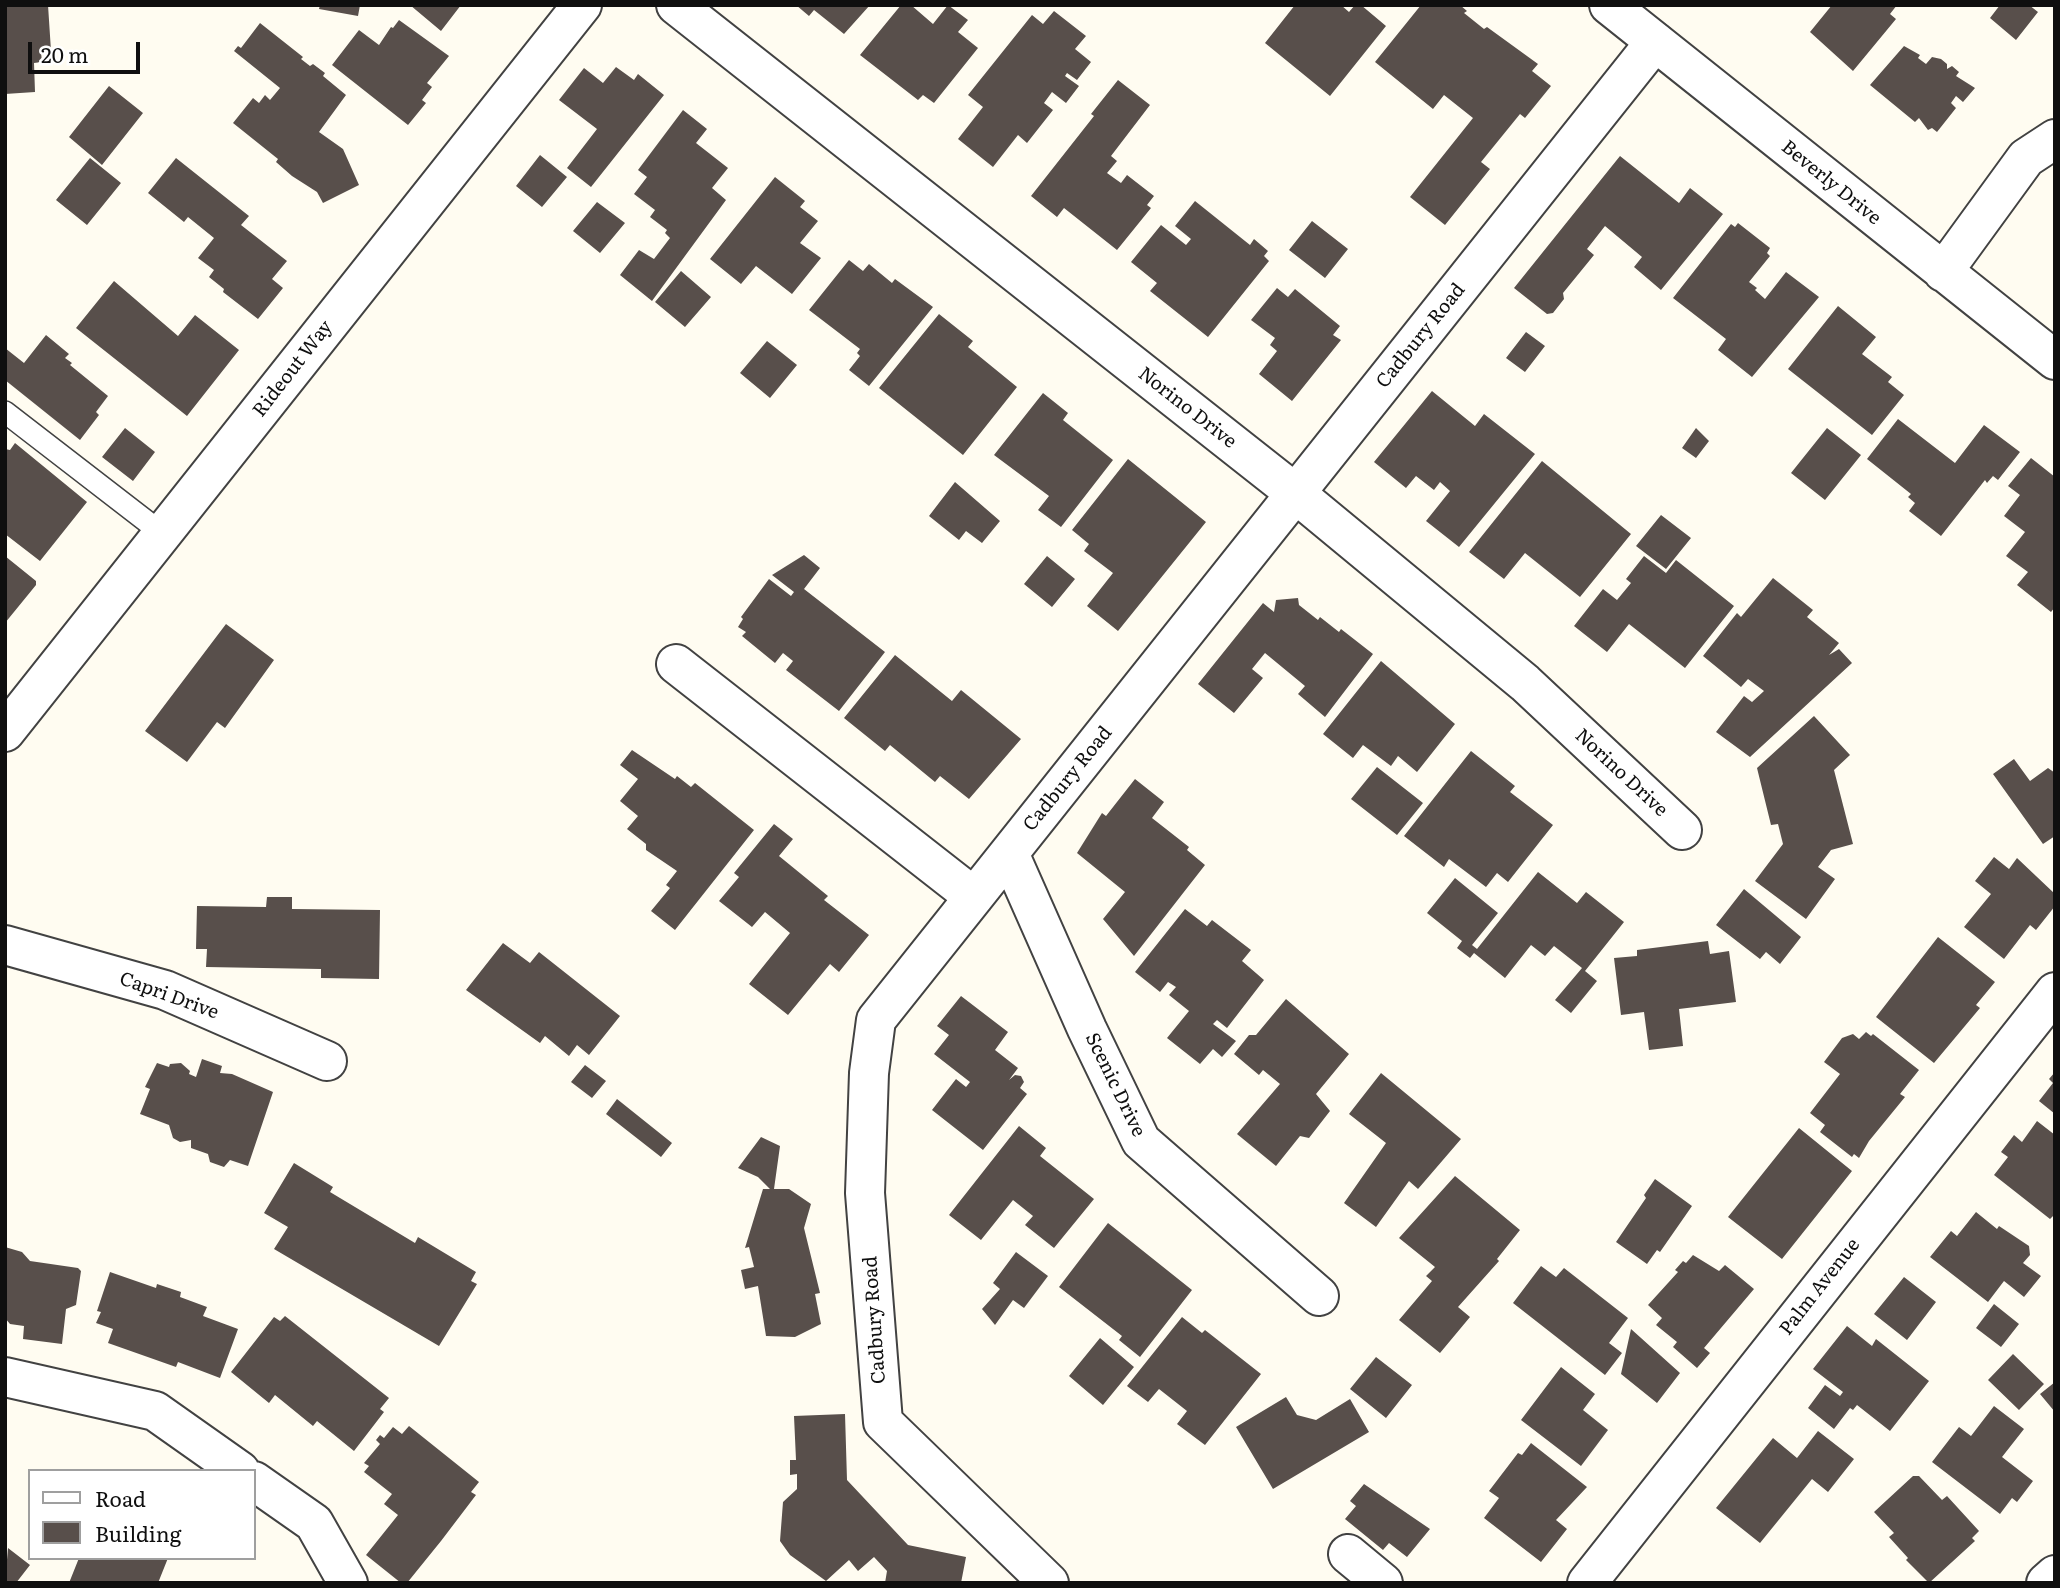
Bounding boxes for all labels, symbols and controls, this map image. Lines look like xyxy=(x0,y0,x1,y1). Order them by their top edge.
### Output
scale bar xyxy=(32,28,144,72)
text: 20 m xyxy=(41,38,88,69)
street label: Beverly Drive xyxy=(1777,136,1885,230)
street label: Cadbury Road xyxy=(1372,279,1470,393)
street label: Rideout Way xyxy=(248,316,338,422)
street label: Norino Drive xyxy=(1133,363,1241,453)
street label: Cadbury Road xyxy=(1019,722,1117,836)
street label: Norino Drive xyxy=(1570,724,1672,822)
street label: Capri Drive xyxy=(116,968,222,1024)
street label: Scenic Drive xyxy=(1080,1029,1150,1141)
street label: Palm Avenue xyxy=(1775,1234,1865,1340)
street label: Cadbury Road xyxy=(859,1255,891,1385)
legend xyxy=(28,1469,256,1560)
text: Road xyxy=(95,1482,146,1513)
text: Building xyxy=(95,1517,181,1548)

